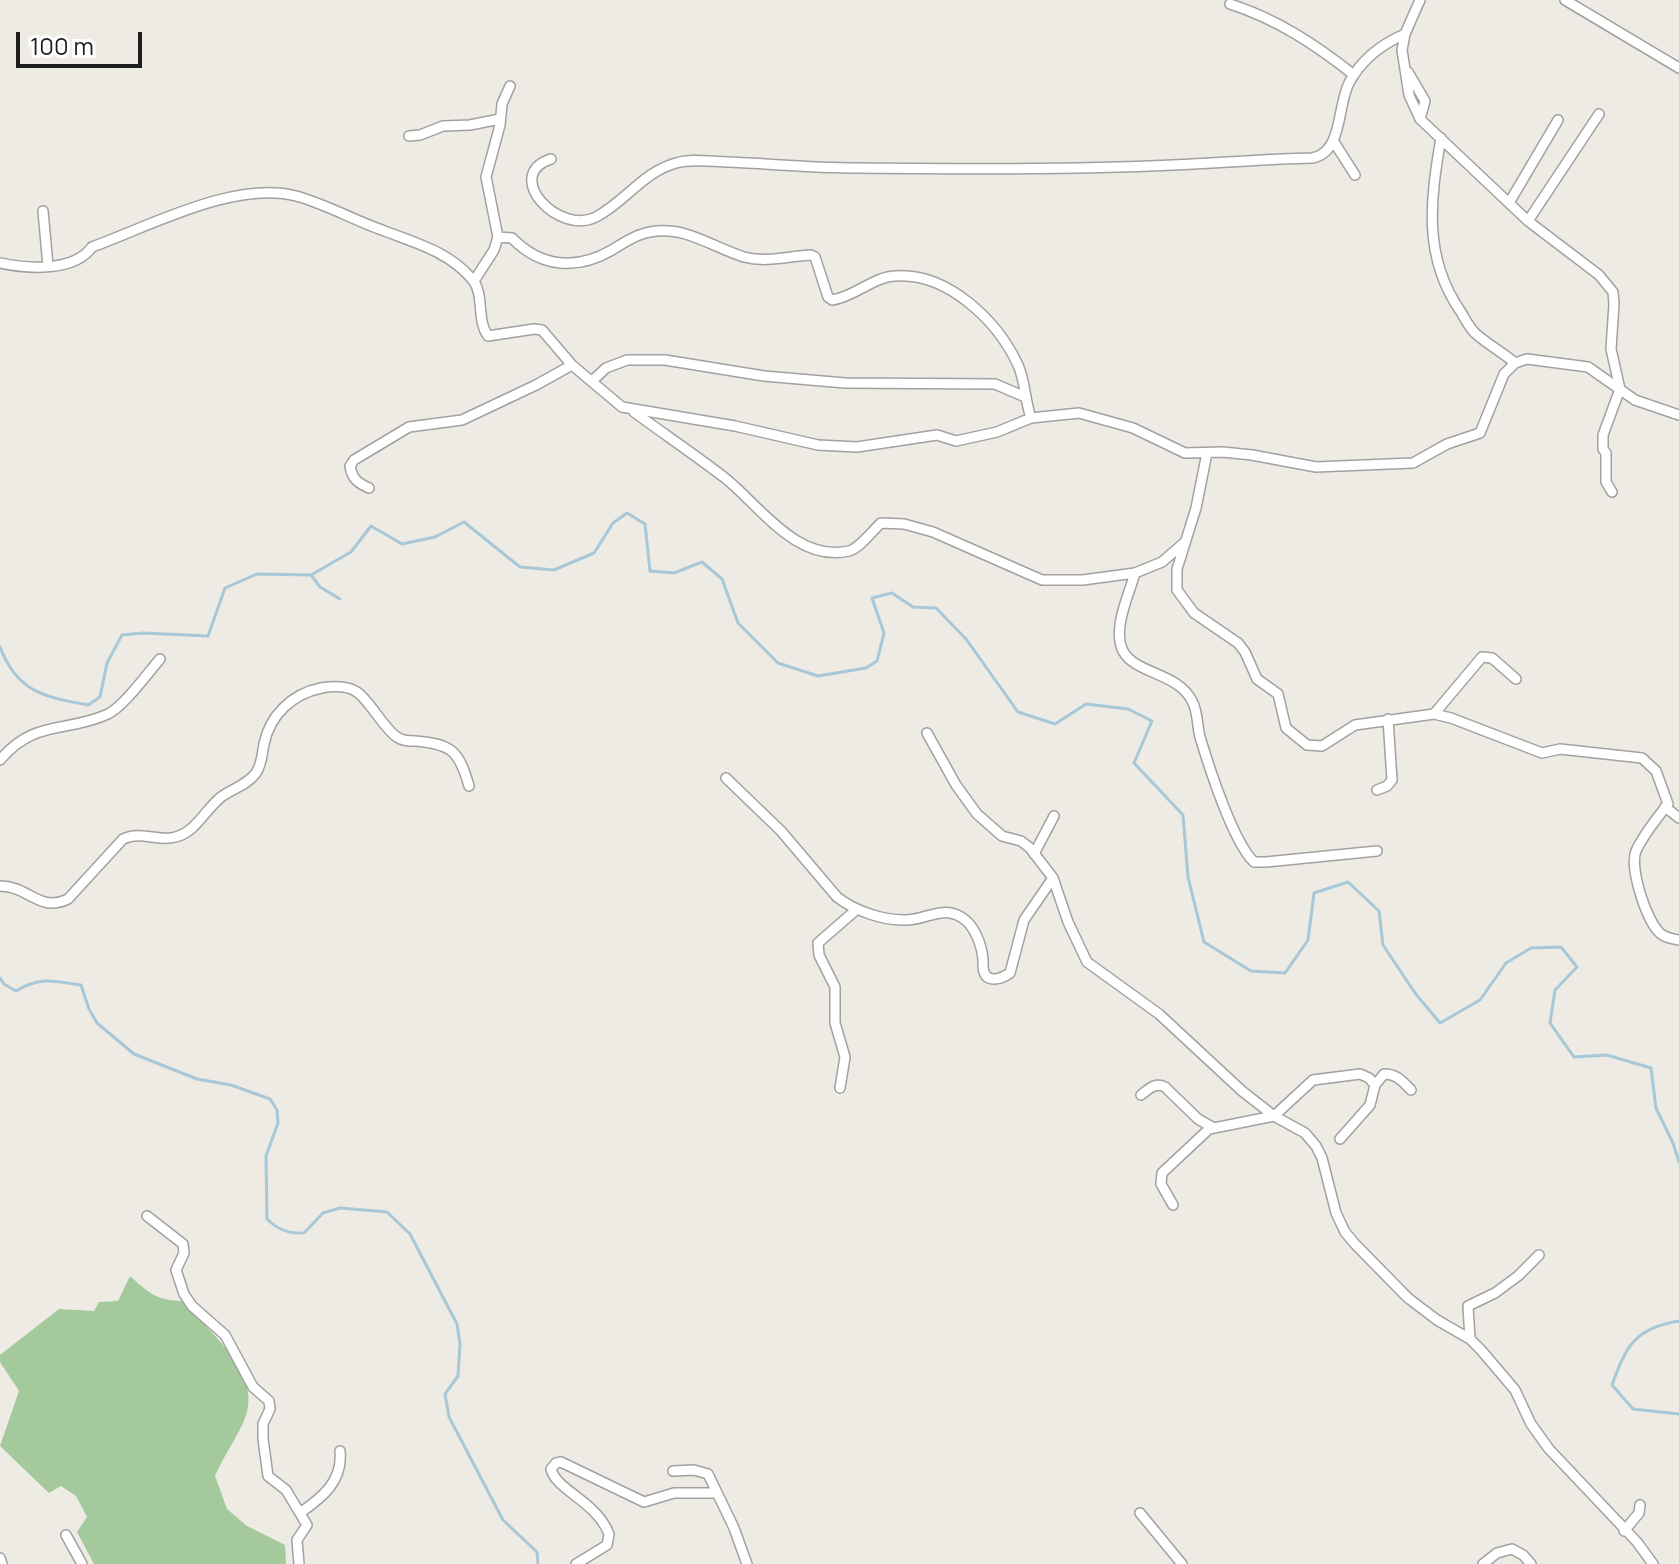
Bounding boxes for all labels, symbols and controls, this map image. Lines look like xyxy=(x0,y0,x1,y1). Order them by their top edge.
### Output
scale bar xyxy=(20,16,146,66)
text: 100 m xyxy=(30,29,94,62)

